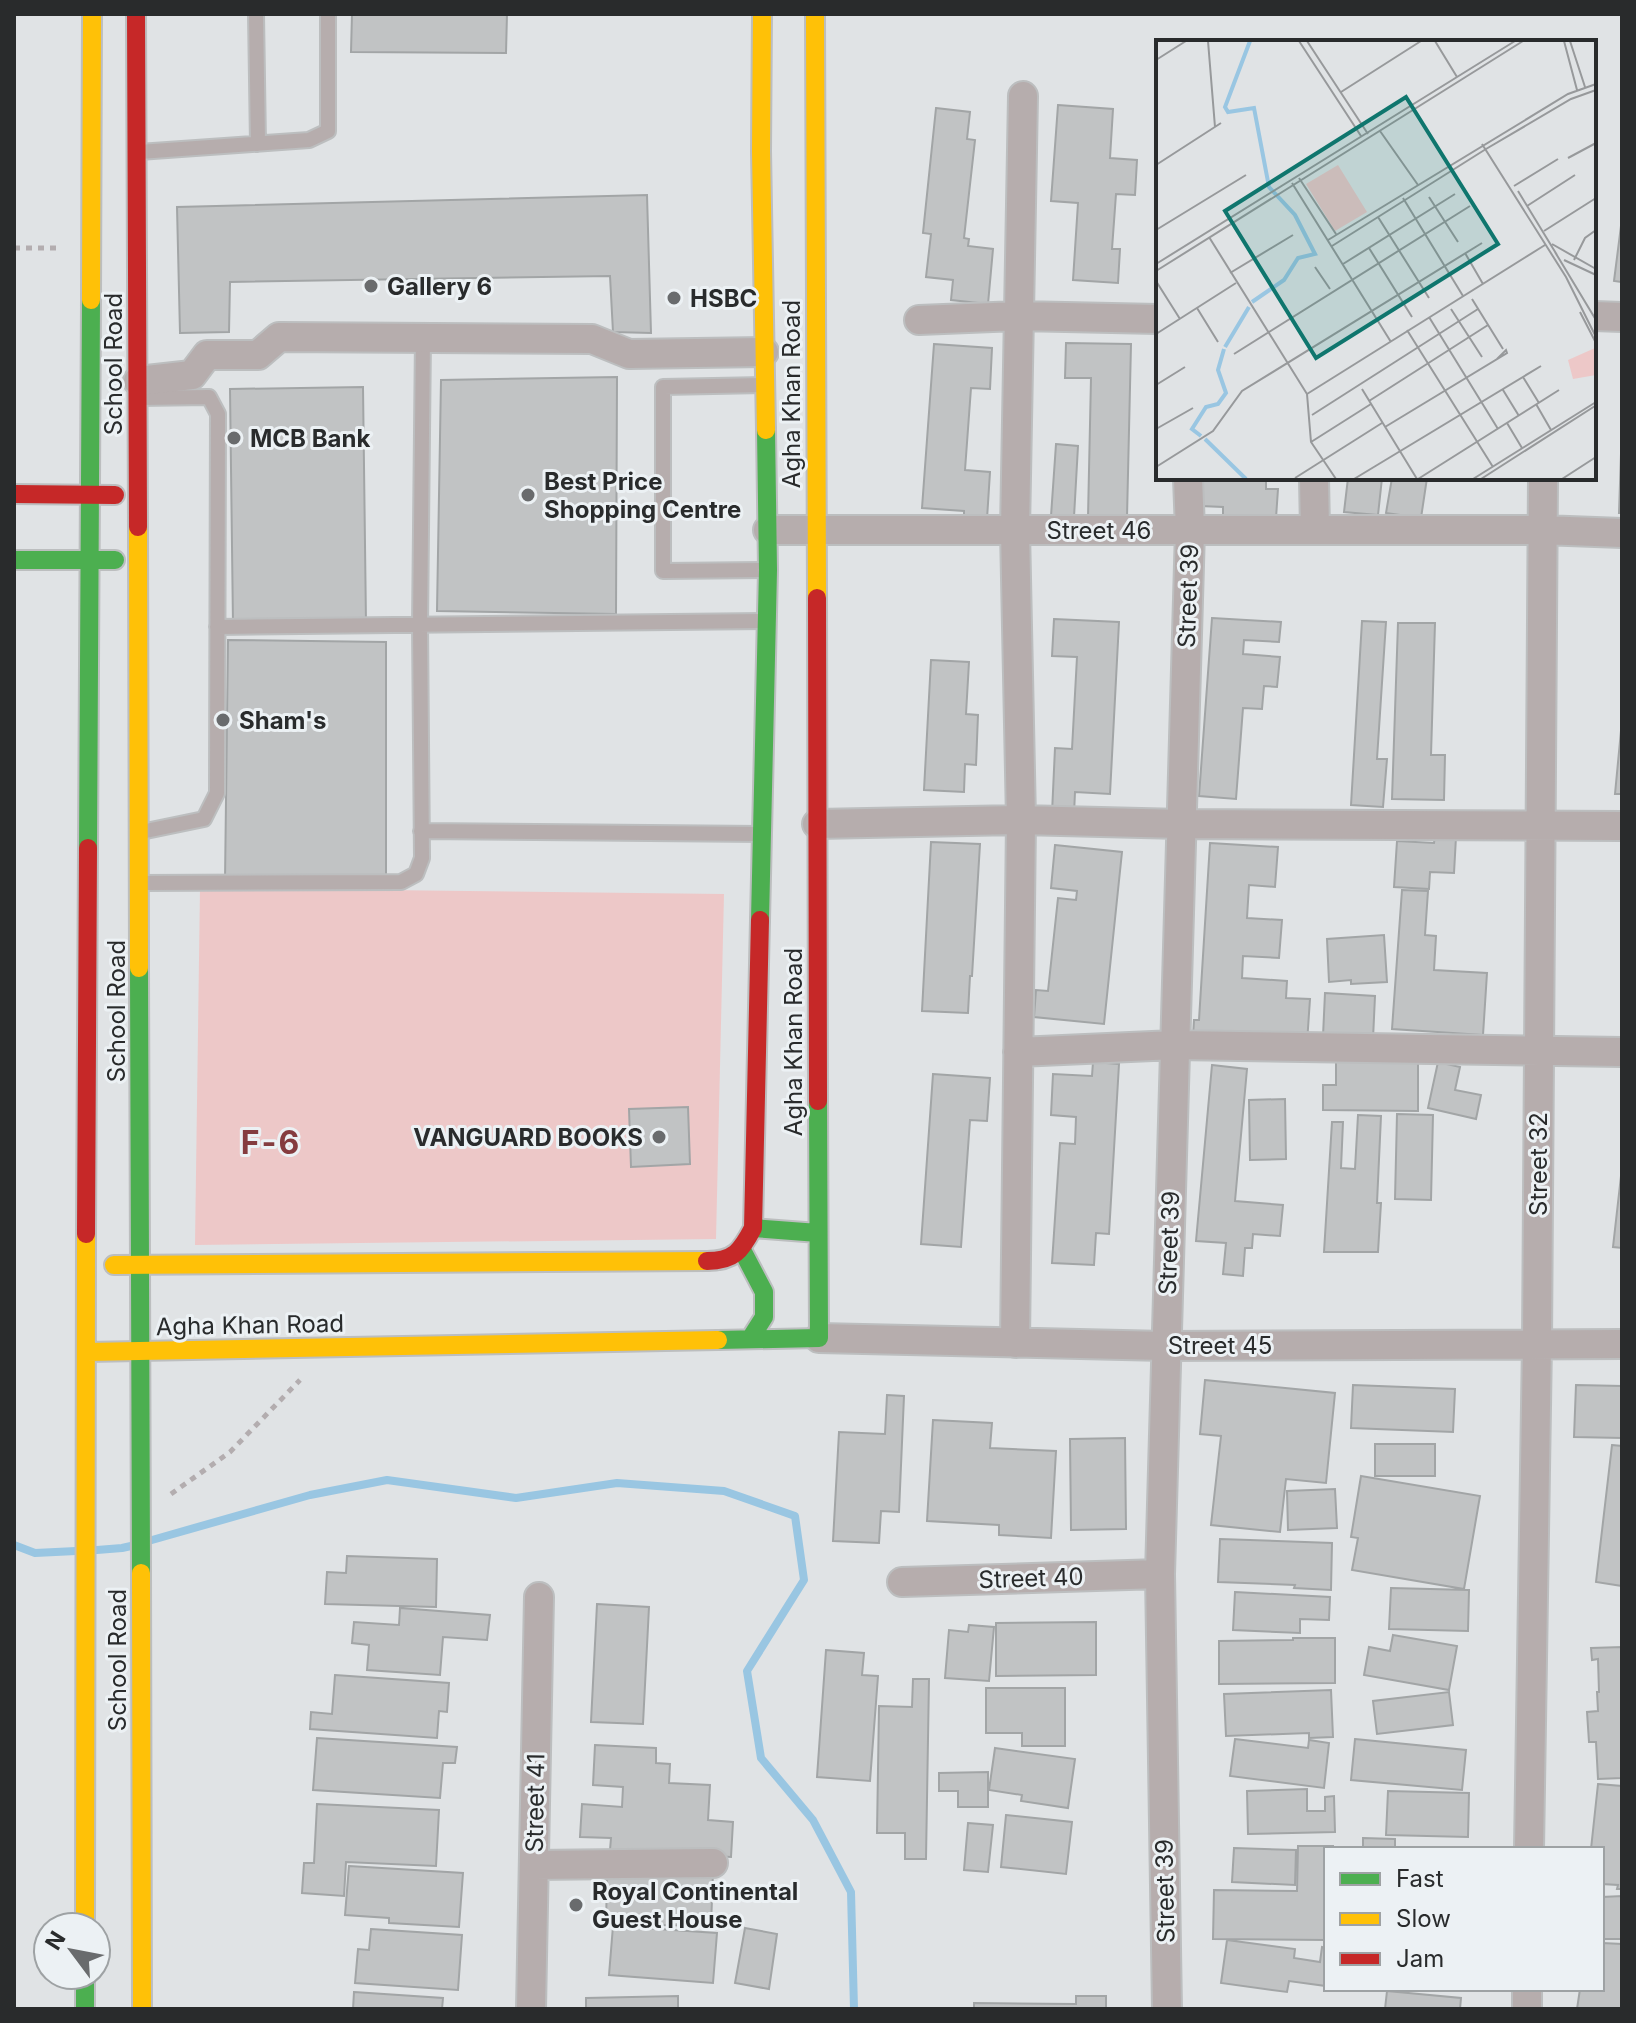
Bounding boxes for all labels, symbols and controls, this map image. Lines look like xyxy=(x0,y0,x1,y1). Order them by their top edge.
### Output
inset map xyxy=(1156,40,1596,480)
place label: Gallery 6 xyxy=(387,272,492,301)
marker: Gallery 6 xyxy=(362,277,380,295)
place label: HSBC xyxy=(690,284,757,313)
marker: HSBC xyxy=(665,289,683,307)
street label: School Road xyxy=(99,293,128,435)
street label: Agha Khan Road xyxy=(777,300,806,488)
place label: MCB Bank xyxy=(250,424,370,453)
marker: MCB Bank xyxy=(225,429,243,447)
place label: Best Price Shopping Centre xyxy=(544,467,741,524)
marker: Best Price Shopping Centre xyxy=(519,486,537,504)
street label: Street 46 xyxy=(1047,516,1151,545)
street label: Street 39 xyxy=(1172,543,1204,649)
place label: Sham's xyxy=(239,706,326,735)
marker: Sham's xyxy=(214,711,232,729)
street label: School Road xyxy=(102,940,131,1082)
street label: Agha Khan Road xyxy=(779,948,808,1136)
street label: Street 32 xyxy=(1524,1112,1553,1216)
district label: F-6 xyxy=(241,1123,301,1162)
place label: VANGUARD BOOKS xyxy=(413,1123,643,1152)
marker: VANGUARD BOOKS xyxy=(650,1128,668,1146)
street label: Street 39 xyxy=(1153,1190,1185,1296)
street label: Agha Khan Road xyxy=(156,1309,344,1341)
street label: Street 45 xyxy=(1168,1331,1272,1360)
street label: Street 40 xyxy=(978,1562,1084,1594)
street label: School Road xyxy=(103,1589,132,1731)
street label: Street 41 xyxy=(520,1753,550,1853)
street label: Street 39 xyxy=(1150,1839,1180,1943)
legend xyxy=(1324,1847,1604,1991)
text: Fast xyxy=(1396,1864,1444,1893)
place label: Royal Continental Guest House xyxy=(592,1877,798,1934)
marker: Royal Continental Guest House xyxy=(567,1896,585,1914)
text: Slow xyxy=(1396,1904,1451,1933)
north arrow xyxy=(32,1911,112,1991)
text: N xyxy=(40,1926,71,1954)
text: Jam xyxy=(1396,1944,1444,1973)

